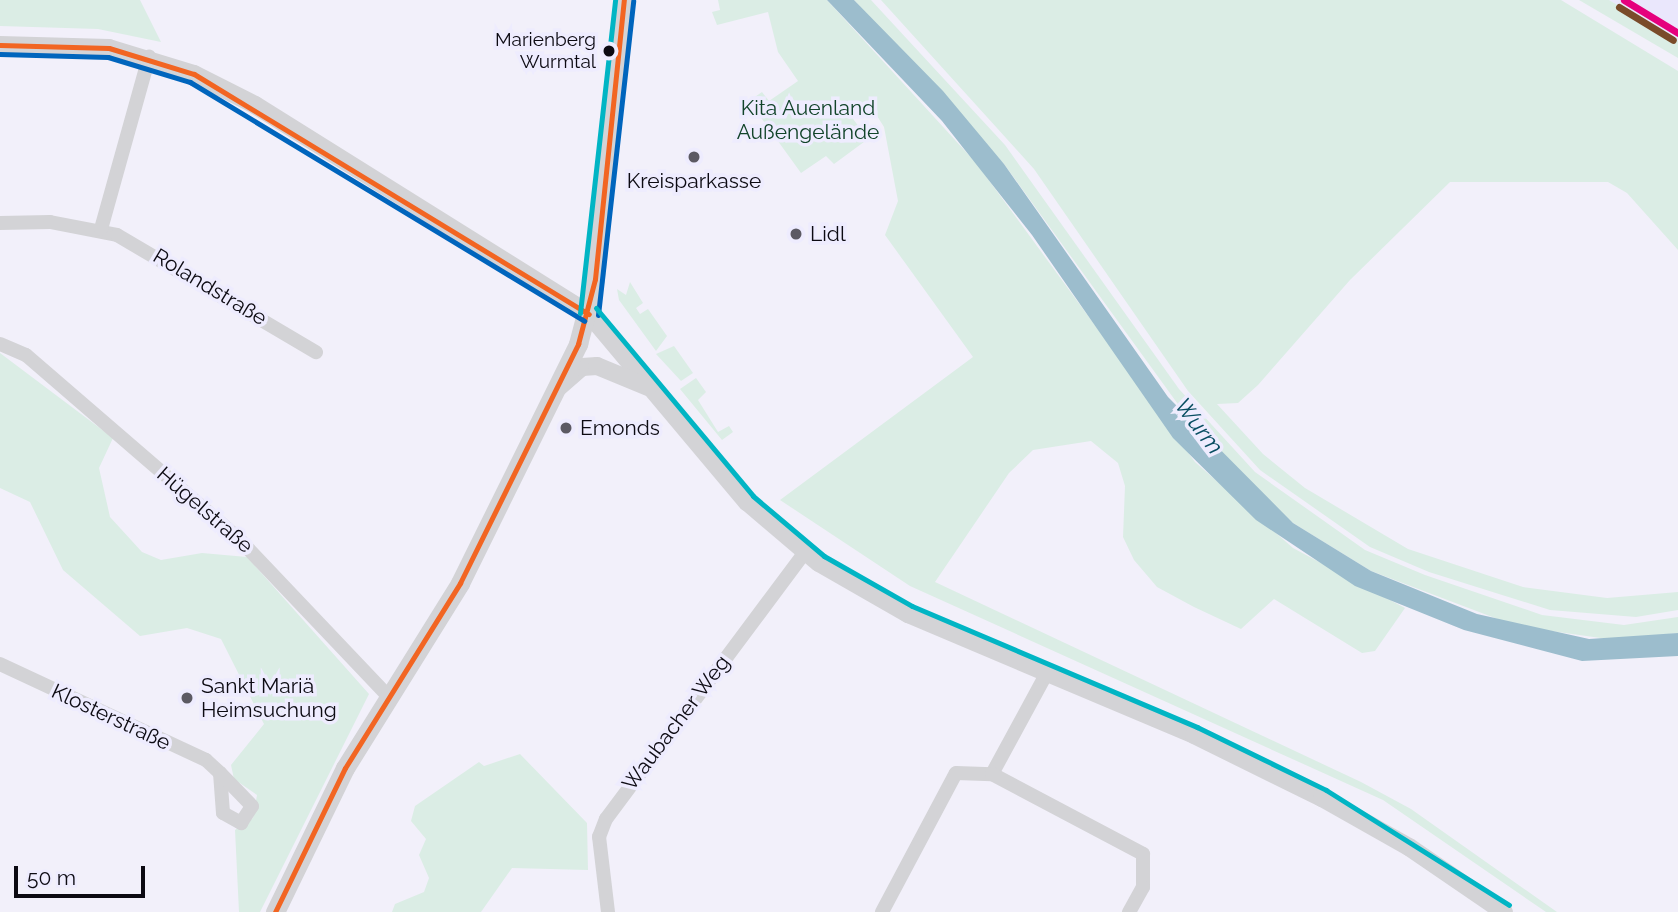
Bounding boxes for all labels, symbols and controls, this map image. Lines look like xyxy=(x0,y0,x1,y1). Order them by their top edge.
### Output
place label: Marienberg Wurmtal xyxy=(495,29,596,73)
marker: Marienberg Wurmtal xyxy=(602,44,616,58)
park label: Kita Auenland Außengelände xyxy=(737,95,879,145)
marker: Kreisparkasse xyxy=(686,149,702,165)
place label: Kreisparkasse xyxy=(627,168,761,194)
place label: Lidl xyxy=(810,221,846,247)
marker: Lidl xyxy=(788,226,804,242)
street label: Rolandstraße xyxy=(149,243,271,331)
water label: Wurm xyxy=(1169,392,1229,460)
place label: Emonds xyxy=(580,415,660,441)
marker: Emonds xyxy=(558,420,574,436)
street label: Hügelstraße xyxy=(152,462,258,558)
street label: Waubacher Weg xyxy=(617,650,735,796)
place label: Sankt Mariä Heimsuchung xyxy=(201,673,337,723)
street label: Klosterstraße xyxy=(48,678,174,756)
marker: Sankt Mariä Heimsuchung xyxy=(179,690,195,706)
scale bar xyxy=(18,852,149,896)
text: 50 m xyxy=(27,865,76,890)

